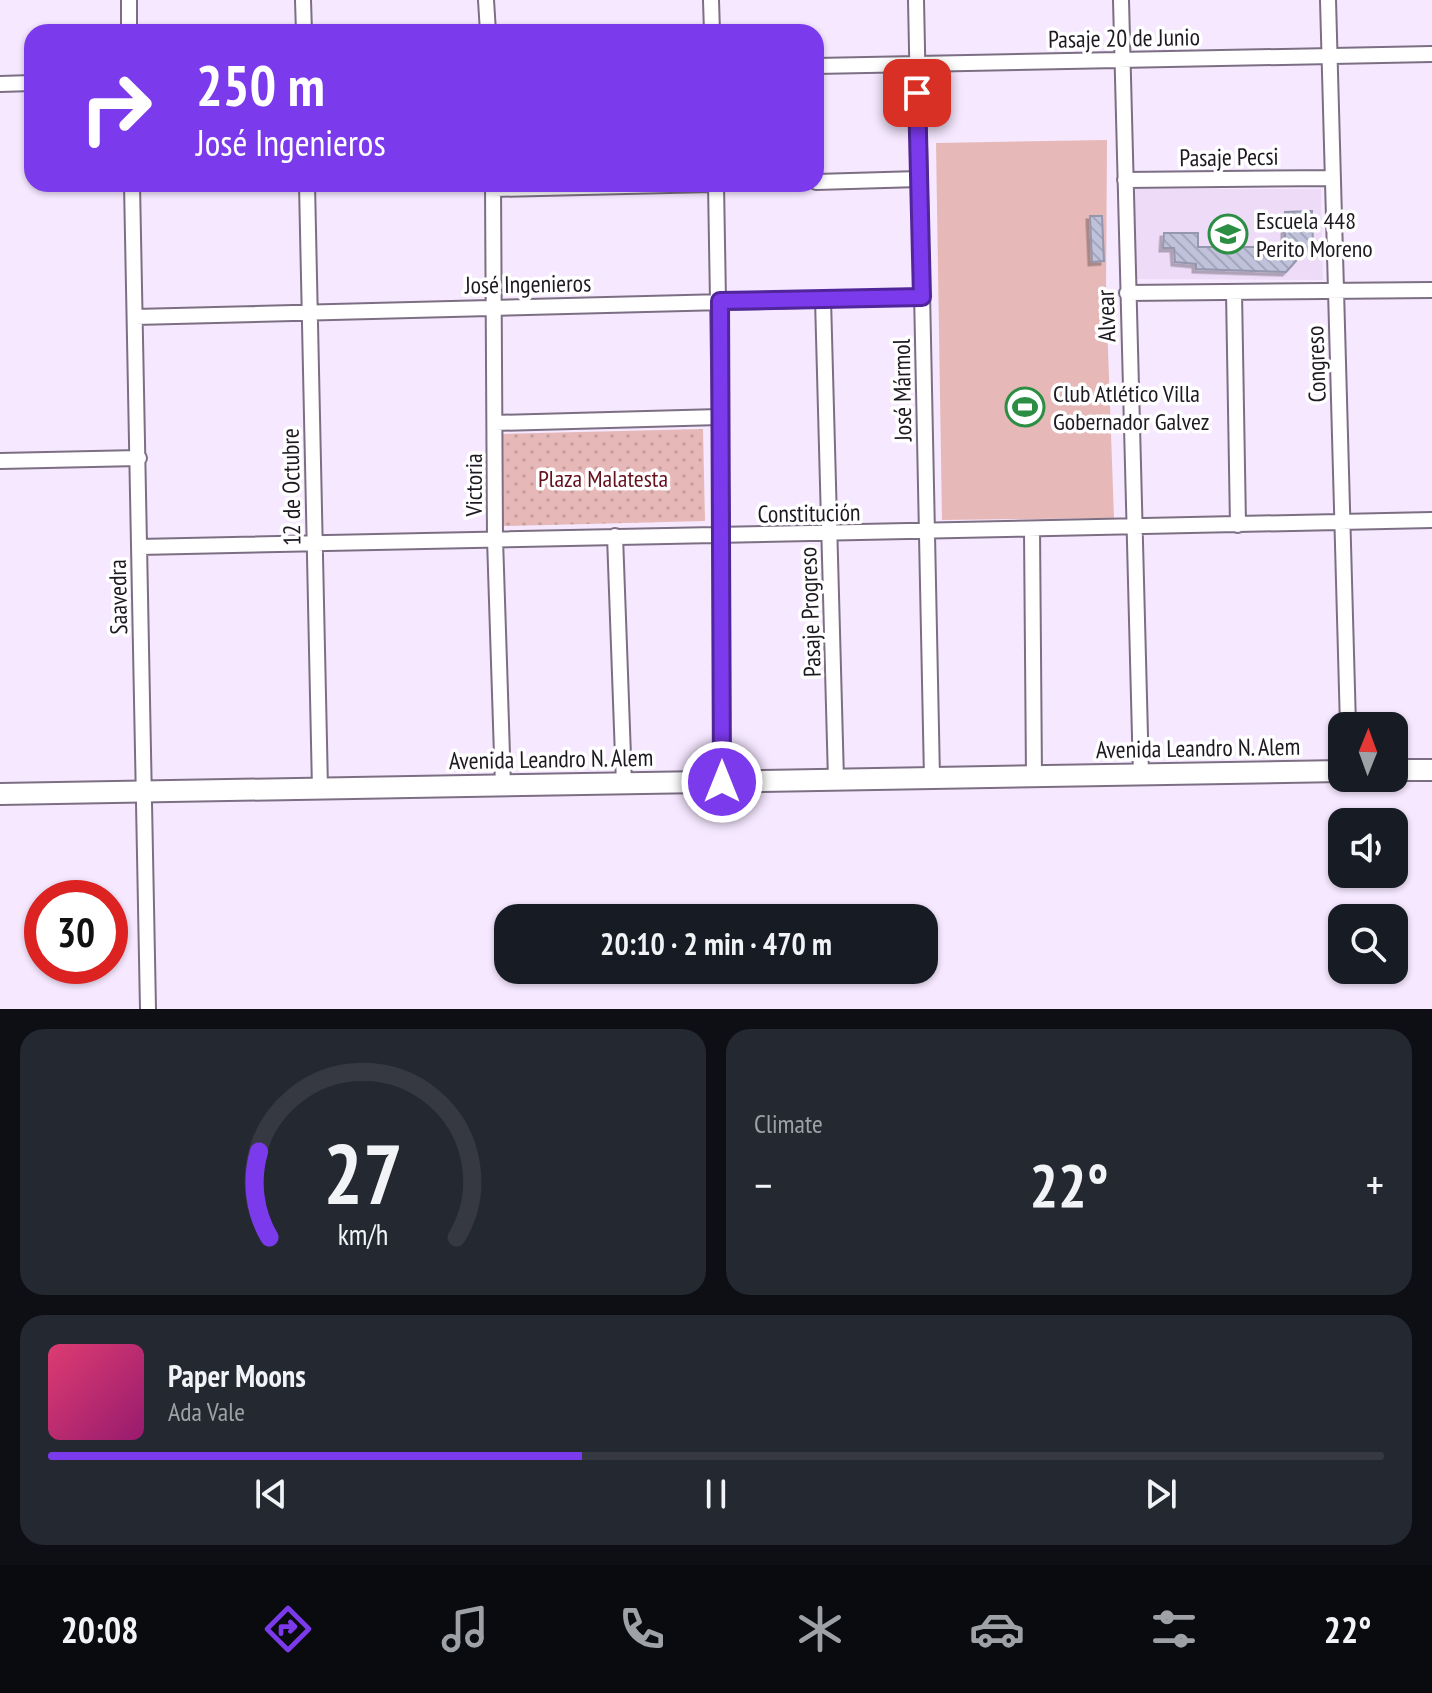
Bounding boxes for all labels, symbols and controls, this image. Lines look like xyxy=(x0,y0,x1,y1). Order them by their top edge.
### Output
street label: Pasaje 20 de Junio xyxy=(1048,21,1200,55)
text: 250 m xyxy=(196,49,325,121)
icon: right xyxy=(64,56,168,160)
pin xyxy=(883,59,951,127)
icon: arrive xyxy=(895,71,939,115)
text: José Ingenieros xyxy=(196,119,386,166)
street label: Pasaje Pecsi xyxy=(1179,141,1279,173)
place label: Escuela 448 Perito Moreno xyxy=(1256,205,1373,264)
school or university icon: Escuela 448 Perito Moreno xyxy=(1207,213,1249,255)
street label: José Ingenieros xyxy=(464,267,591,301)
street label: Alvear xyxy=(1090,289,1122,343)
street label: Congreso xyxy=(1299,325,1333,403)
street label: José Mármol xyxy=(886,338,918,442)
place label: Club Atlético Villa Gobernador Galvez xyxy=(1053,378,1209,437)
sports icon: Club Atlético Villa Gobernador Galvez xyxy=(1004,386,1046,428)
street label: 12 de Octubre xyxy=(274,428,308,546)
street label: Victoria xyxy=(458,453,489,518)
park label: Plaza Malatesta xyxy=(538,463,668,494)
street label: Constitución xyxy=(757,497,861,529)
street label: Pasaje Progreso xyxy=(792,546,828,678)
street label: Saavedra xyxy=(102,559,134,635)
north arrow xyxy=(1328,712,1408,792)
map controls xyxy=(1328,712,1408,984)
street label: Avenida Leandro N. Alem xyxy=(1095,731,1301,765)
position arrow xyxy=(680,740,764,824)
street label: Avenida Leandro N. Alem xyxy=(448,742,654,776)
button: sound xyxy=(1328,808,1408,888)
speed limit sign: 30 xyxy=(24,880,128,984)
button: search xyxy=(1328,904,1408,984)
text: 20:10 · 2 min · 470 m xyxy=(600,924,832,963)
text: Climate xyxy=(754,1107,823,1140)
text: 27 xyxy=(323,1119,403,1227)
text: 22° xyxy=(1029,1146,1109,1224)
text: − xyxy=(754,1156,772,1213)
text: + xyxy=(1366,1156,1384,1213)
text: km/h xyxy=(338,1216,388,1253)
text: Paper Moons xyxy=(168,1356,306,1395)
text: Ada Vale xyxy=(168,1395,245,1428)
icon: previous xyxy=(249,1472,293,1516)
icon: pause xyxy=(694,1472,738,1516)
icon: next xyxy=(1139,1472,1183,1516)
icon: directions xyxy=(260,1601,316,1657)
icon: music xyxy=(437,1601,493,1657)
icon: phone xyxy=(614,1601,670,1657)
icon: climate xyxy=(792,1601,848,1657)
icon: car xyxy=(969,1601,1025,1657)
icon: filters xyxy=(1146,1601,1202,1657)
text: 20:08 xyxy=(61,1606,139,1653)
text: 22° xyxy=(1324,1606,1371,1653)

